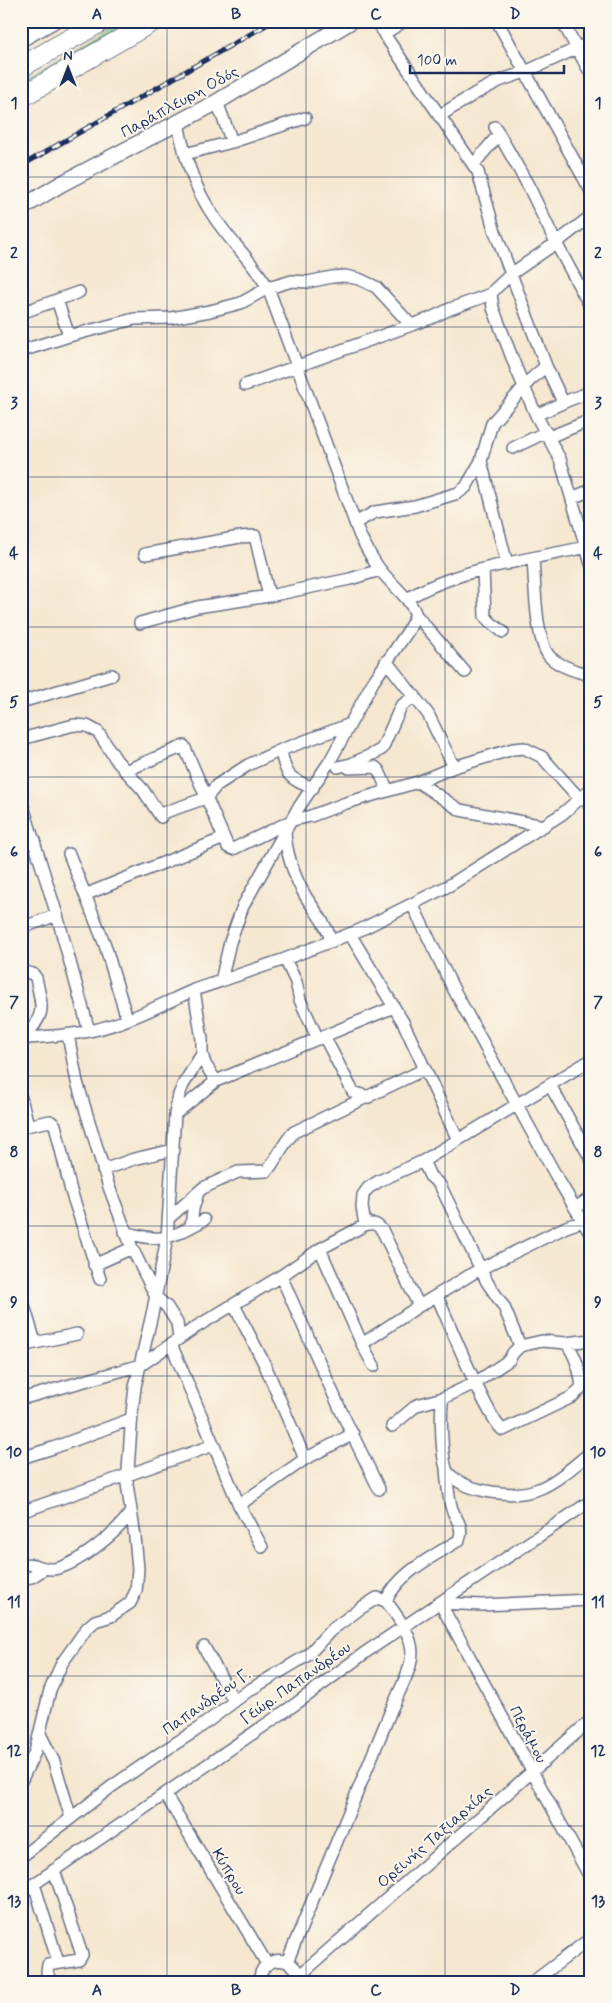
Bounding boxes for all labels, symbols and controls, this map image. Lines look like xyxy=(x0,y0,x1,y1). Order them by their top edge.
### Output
text: A xyxy=(92,4,102,25)
text: B xyxy=(231,4,241,25)
text: C xyxy=(370,4,382,25)
text: D xyxy=(509,4,521,25)
north arrow xyxy=(42,42,92,92)
scale bar xyxy=(410,42,563,74)
text: N xyxy=(63,47,73,65)
text: 100 m xyxy=(417,51,457,71)
street label: Παράπλευρη Οδός xyxy=(117,61,242,143)
text: 1 xyxy=(10,93,18,114)
text: 1 xyxy=(594,93,602,114)
text: 2 xyxy=(10,243,18,264)
text: 2 xyxy=(594,243,602,264)
text: 3 xyxy=(10,393,18,414)
text: 3 xyxy=(594,393,602,414)
text: 4 xyxy=(9,543,19,564)
text: 4 xyxy=(593,543,603,564)
text: 5 xyxy=(9,692,19,713)
text: 5 xyxy=(593,692,603,713)
text: 6 xyxy=(10,842,18,863)
text: 6 xyxy=(594,842,602,863)
text: 7 xyxy=(9,992,19,1013)
text: 7 xyxy=(593,992,603,1013)
text: 8 xyxy=(9,1142,19,1163)
text: 8 xyxy=(593,1142,603,1163)
text: 9 xyxy=(10,1292,18,1313)
text: 9 xyxy=(594,1292,602,1313)
text: 10 xyxy=(6,1442,22,1463)
text: 10 xyxy=(590,1442,606,1463)
text: 11 xyxy=(7,1592,21,1613)
text: 11 xyxy=(591,1592,605,1613)
street label: Γεώρ. Παπανδρέου xyxy=(236,1636,355,1729)
street label: Παπανδρέου Γ. xyxy=(158,1663,255,1740)
street label: Περάμου xyxy=(504,1703,551,1767)
text: 12 xyxy=(6,1741,22,1762)
text: 12 xyxy=(590,1741,606,1762)
street label: Ορεινής Ταξιαρχίας xyxy=(373,1781,497,1893)
street label: Κύπρου xyxy=(207,1844,251,1899)
text: 13 xyxy=(7,1891,21,1912)
text: 13 xyxy=(591,1891,605,1912)
text: A xyxy=(92,1980,102,2001)
text: B xyxy=(231,1980,241,2001)
text: C xyxy=(370,1980,382,2001)
text: D xyxy=(509,1980,521,2001)

